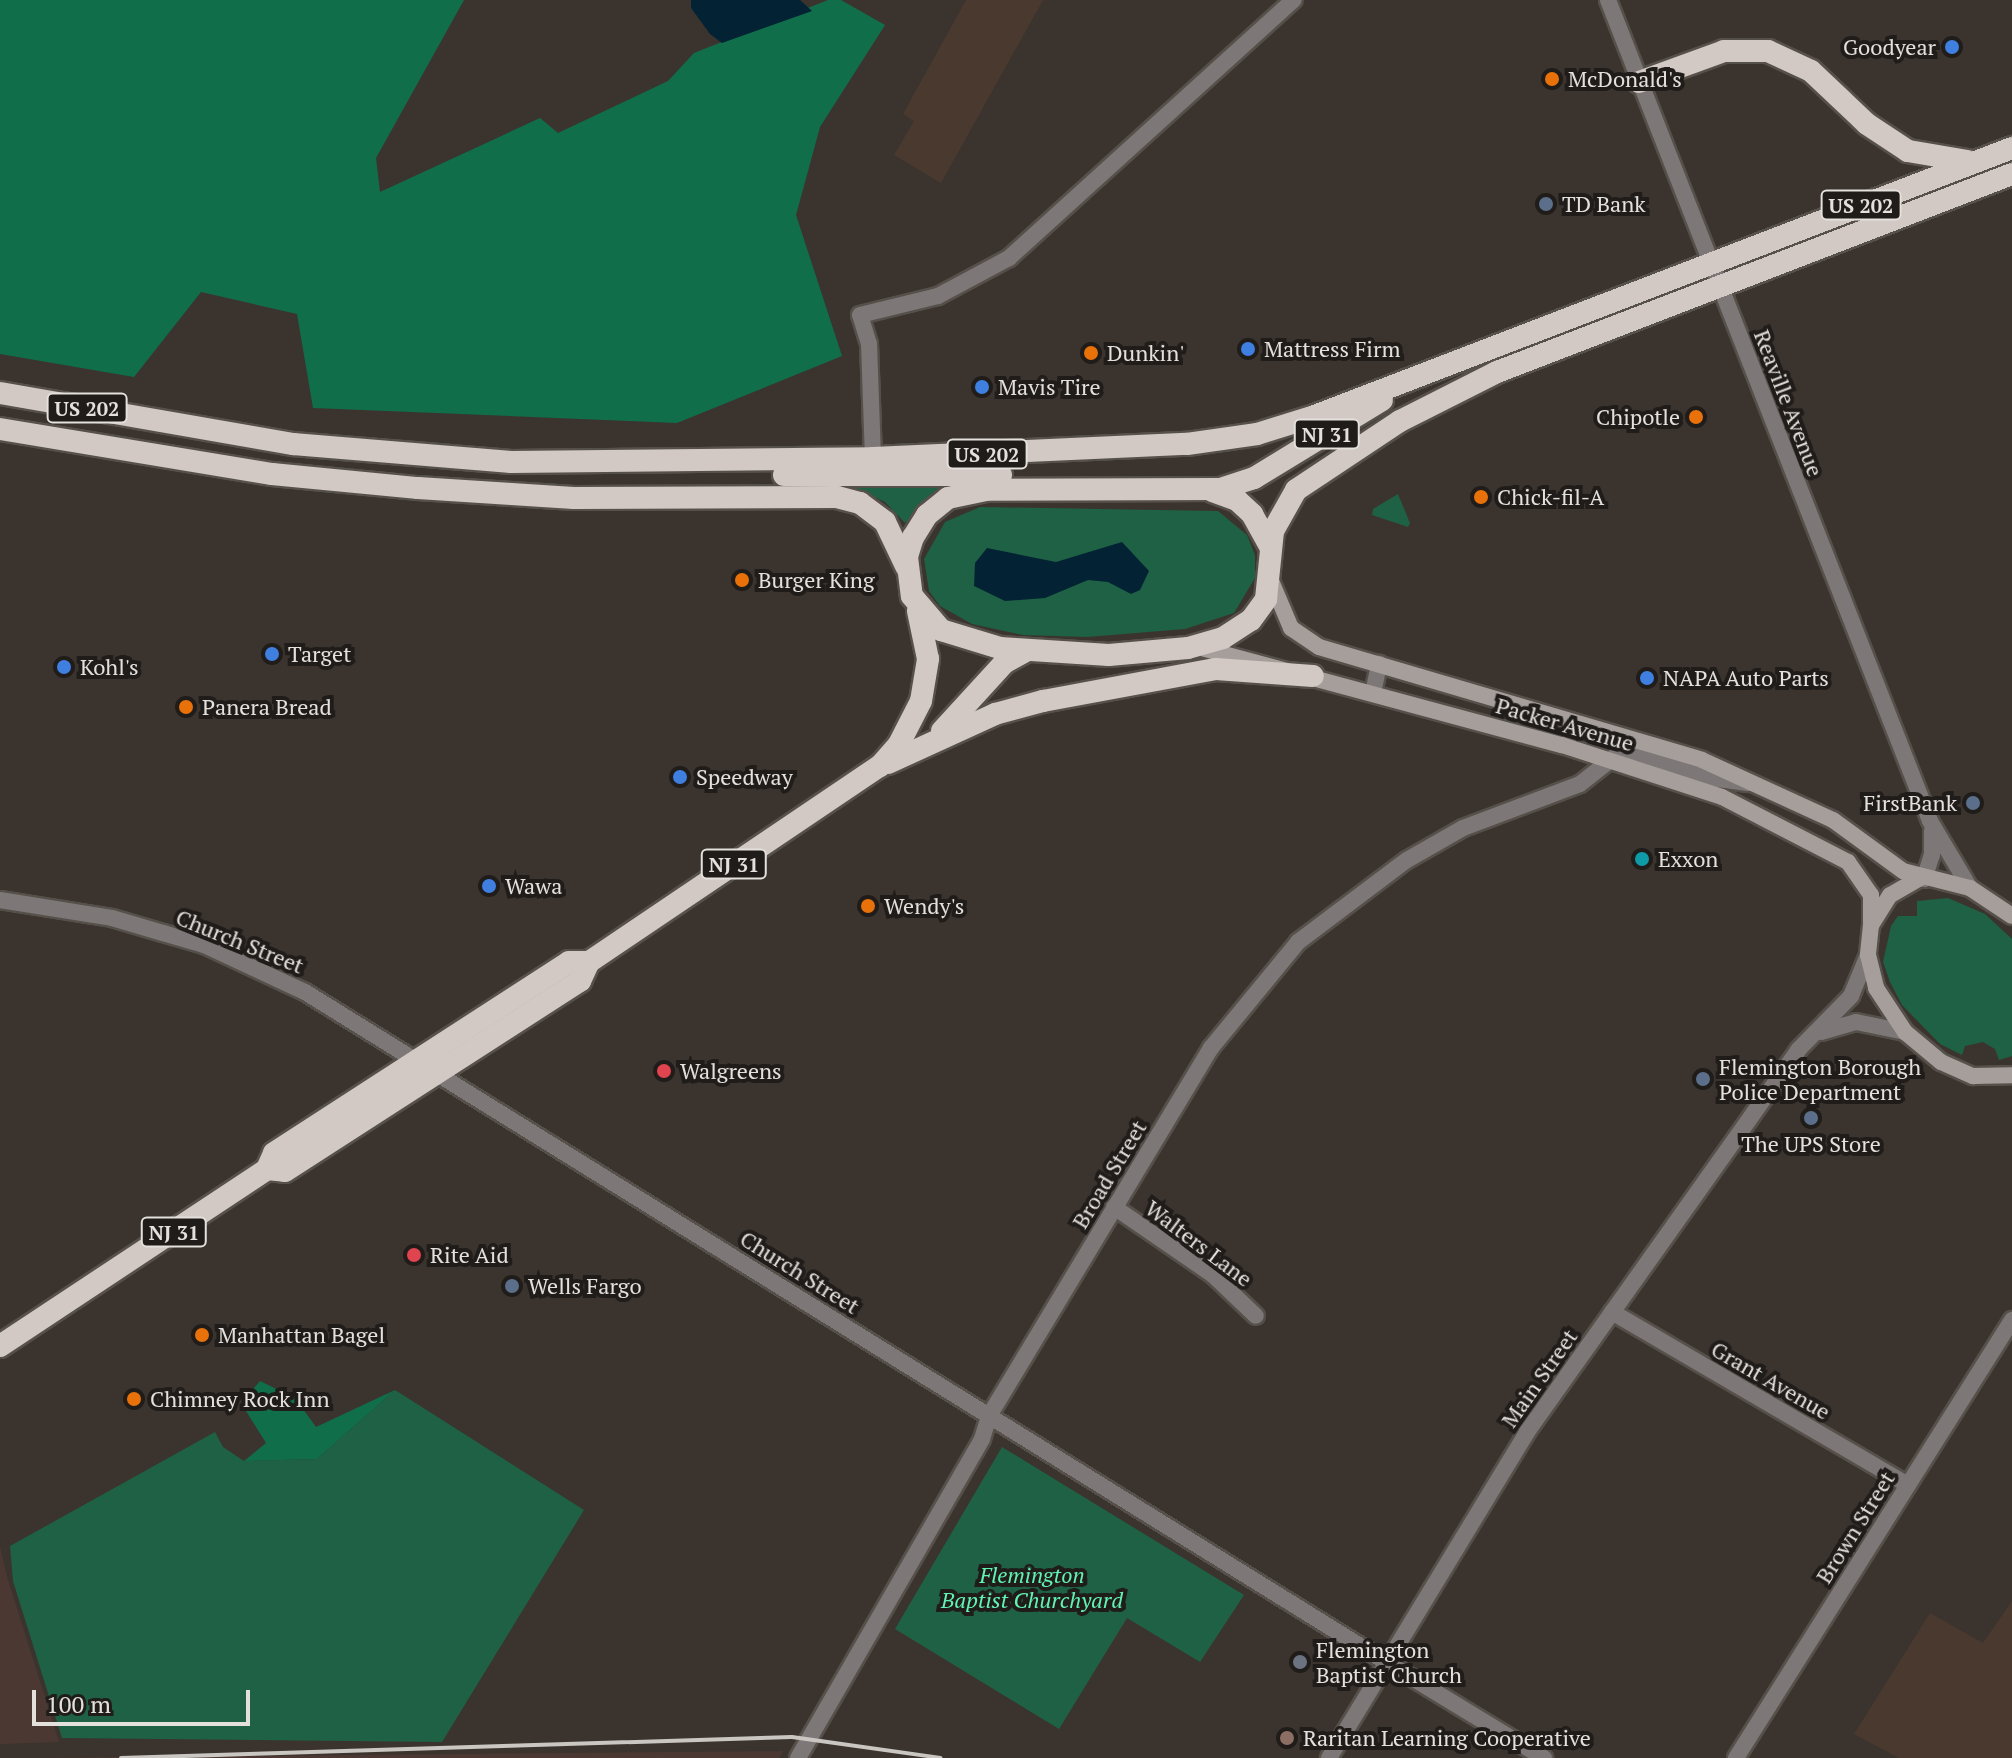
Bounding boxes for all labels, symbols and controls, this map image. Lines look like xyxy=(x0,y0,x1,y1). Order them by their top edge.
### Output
place label: Goodyear xyxy=(1843,34,1936,60)
marker: Goodyear xyxy=(1943,38,1961,56)
place label: McDonald's xyxy=(1568,66,1682,92)
marker: McDonald's xyxy=(1543,70,1561,88)
road number: US 202 xyxy=(1819,189,1903,221)
place label: TD Bank xyxy=(1562,191,1646,217)
marker: TD Bank xyxy=(1537,195,1555,213)
street label: Reaville Avenue xyxy=(1749,326,1829,480)
place label: Mattress Firm xyxy=(1264,336,1400,362)
place label: Dunkin' xyxy=(1107,340,1184,366)
marker: Mattress Firm xyxy=(1239,340,1257,358)
marker: Dunkin' xyxy=(1082,344,1100,362)
place label: Mavis Tire xyxy=(998,374,1101,400)
marker: Mavis Tire xyxy=(973,378,991,396)
road number: US 202 xyxy=(45,392,129,424)
place label: Chipotle xyxy=(1596,404,1680,430)
marker: Chipotle xyxy=(1687,408,1705,426)
road number: NJ 31 xyxy=(1293,418,1361,450)
road number: US 202 xyxy=(945,438,1029,470)
place label: Chick-fil-A xyxy=(1497,484,1604,510)
marker: Chick-fil-A xyxy=(1472,488,1490,506)
place label: Burger King xyxy=(758,567,875,593)
marker: Burger King xyxy=(733,571,751,589)
place label: Target xyxy=(288,641,351,667)
marker: Target xyxy=(263,645,281,663)
place label: Kohl's xyxy=(80,654,139,680)
marker: Kohl's xyxy=(55,658,73,676)
place label: NAPA Auto Parts xyxy=(1663,665,1830,691)
marker: NAPA Auto Parts xyxy=(1638,669,1656,687)
street label: Packer Avenue xyxy=(1493,692,1637,756)
place label: Panera Bread xyxy=(202,694,332,720)
marker: Panera Bread xyxy=(177,698,195,716)
place label: Speedway xyxy=(696,764,793,790)
marker: Speedway xyxy=(671,768,689,786)
place label: FirstBank xyxy=(1863,790,1957,816)
marker: FirstBank xyxy=(1964,794,1982,812)
place label: Exxon xyxy=(1658,846,1718,872)
road number: NJ 31 xyxy=(700,848,768,880)
marker: Exxon xyxy=(1633,850,1651,868)
place label: Wawa xyxy=(505,873,562,899)
marker: Wawa xyxy=(480,877,498,895)
place label: Wendy's xyxy=(884,893,964,919)
marker: Wendy's xyxy=(859,897,877,915)
street label: Church Street xyxy=(172,903,308,979)
place label: Flemington Borough Police Department xyxy=(1719,1053,1921,1104)
place label: Walgreens xyxy=(680,1058,782,1084)
marker: Walgreens xyxy=(655,1062,673,1080)
marker: Flemington Borough Police Department xyxy=(1694,1070,1712,1088)
marker: The UPS Store xyxy=(1802,1109,1820,1127)
street label: Broad Street xyxy=(1066,1115,1152,1233)
place label: The UPS Store xyxy=(1741,1131,1881,1157)
street label: Walters Lane xyxy=(1140,1194,1258,1292)
road number: NJ 31 xyxy=(140,1216,208,1248)
street label: Church Street xyxy=(736,1225,864,1319)
place label: Rite Aid xyxy=(430,1242,509,1268)
marker: Rite Aid xyxy=(405,1246,423,1264)
place label: Wells Fargo xyxy=(528,1273,642,1299)
marker: Wells Fargo xyxy=(503,1277,521,1295)
place label: Manhattan Bagel xyxy=(218,1322,385,1348)
street label: Main Street xyxy=(1496,1324,1582,1432)
marker: Manhattan Bagel xyxy=(193,1326,211,1344)
street label: Grant Avenue xyxy=(1707,1335,1835,1425)
place label: Chimney Rock Inn xyxy=(150,1386,329,1412)
marker: Chimney Rock Inn xyxy=(125,1390,143,1408)
street label: Brown Street xyxy=(1810,1466,1900,1588)
park label: Flemington Baptist Churchyard xyxy=(941,1561,1123,1612)
place label: Flemington Baptist Church xyxy=(1316,1636,1462,1688)
marker: Flemington Baptist Church xyxy=(1291,1653,1309,1671)
scale bar xyxy=(36,1674,254,1724)
text: 100 m xyxy=(46,1688,111,1720)
place label: Raritan Learning Cooperative xyxy=(1303,1725,1591,1751)
marker: Raritan Learning Cooperative xyxy=(1278,1729,1296,1747)

